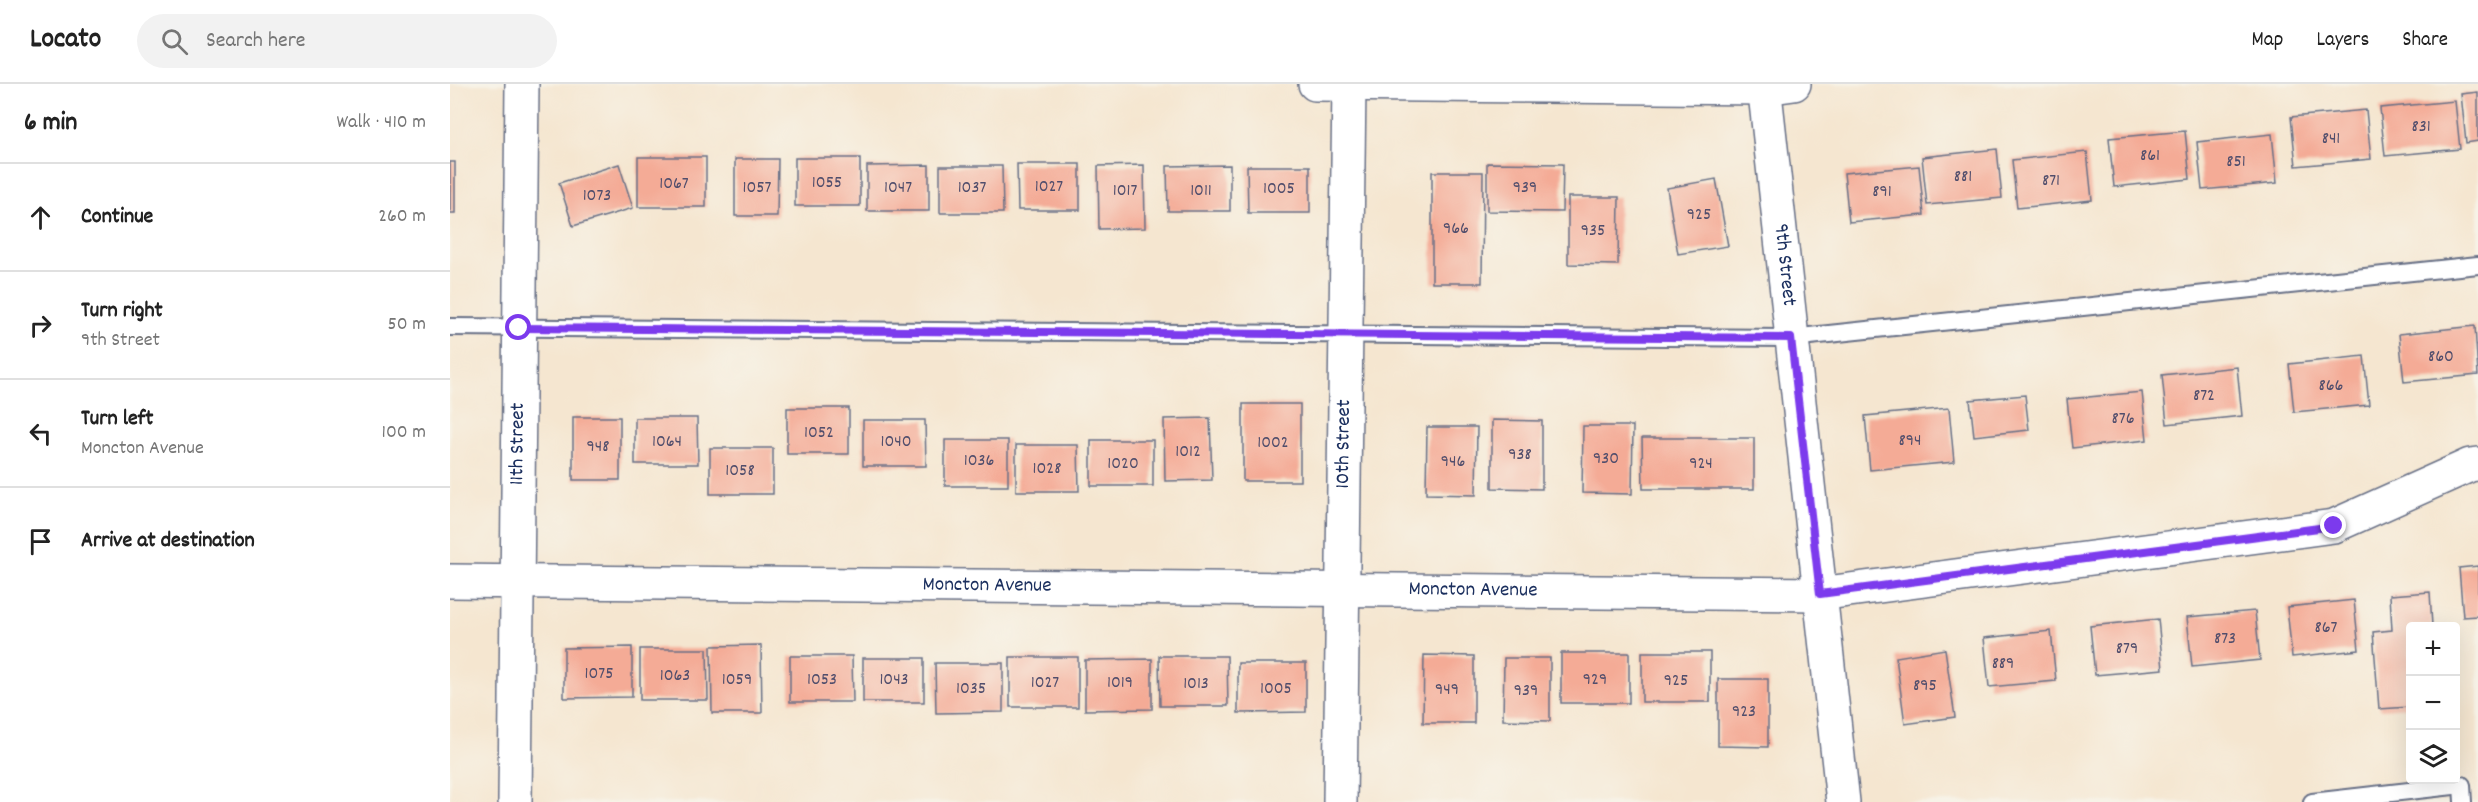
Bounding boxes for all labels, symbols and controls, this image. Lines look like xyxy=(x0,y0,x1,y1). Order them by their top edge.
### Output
search box xyxy=(137,14,557,68)
text: Locato xyxy=(30,21,101,61)
icon: search xyxy=(158,25,191,58)
text: Search here xyxy=(206,26,306,57)
text: Map xyxy=(2252,26,2283,56)
text: Layers xyxy=(2316,26,2369,56)
text: Share xyxy=(2402,26,2448,56)
text: 6 min xyxy=(24,105,77,142)
text: Walk · 410 m xyxy=(337,109,426,137)
house number: 831 xyxy=(2411,115,2431,140)
house number: 841 xyxy=(2322,127,2340,152)
house number: 861 xyxy=(2140,144,2160,169)
house number: 851 xyxy=(2226,150,2246,175)
house number: 881 xyxy=(1954,165,1972,190)
house number: 871 xyxy=(2042,169,2060,194)
house number: 1055 xyxy=(812,171,842,196)
house number: 1067 xyxy=(659,172,689,197)
house number: 1027 xyxy=(1035,175,1063,200)
house number: 1057 xyxy=(743,176,772,201)
house number: 1047 xyxy=(884,176,912,201)
house number: 1037 xyxy=(958,176,986,201)
house number: 939 xyxy=(1513,176,1537,201)
house number: 1005 xyxy=(1263,177,1295,202)
house number: 1017 xyxy=(1113,179,1137,204)
house number: 1011 xyxy=(1190,179,1212,204)
house number: 891 xyxy=(1872,180,1892,205)
house number: 1073 xyxy=(583,184,611,209)
icon: ahead xyxy=(24,201,57,234)
text: Continue xyxy=(81,202,153,233)
text: 260 m xyxy=(378,203,426,231)
house number: 925 xyxy=(1687,203,1711,228)
house number: 966 xyxy=(1443,217,1469,242)
house number: 935 xyxy=(1581,219,1605,244)
street label: 9th Street xyxy=(1764,222,1803,308)
text: Turn right xyxy=(81,296,163,327)
icon: right xyxy=(24,309,57,342)
text: 50 m xyxy=(388,311,426,339)
route start xyxy=(505,314,531,340)
text: 9th Street xyxy=(81,327,160,355)
house number: 860 xyxy=(2428,345,2454,370)
house number: 866 xyxy=(2319,374,2343,399)
house number: 872 xyxy=(2193,384,2215,409)
street label: 10th Street xyxy=(1329,399,1360,489)
street label: 11th Street xyxy=(503,402,534,485)
text: Turn left xyxy=(81,404,153,435)
house number: 876 xyxy=(2112,407,2134,432)
icon: left xyxy=(24,417,57,450)
text: 100 m xyxy=(382,419,426,447)
house number: 1052 xyxy=(804,421,834,446)
house number: 894 xyxy=(1899,429,1921,454)
house number: 1064 xyxy=(652,430,682,455)
house number: 1040 xyxy=(880,430,912,455)
house number: 1002 xyxy=(1257,431,1289,456)
text: Moncton Avenue xyxy=(81,435,204,463)
house number: 948 xyxy=(587,435,609,460)
house number: 1012 xyxy=(1175,440,1201,465)
house number: 938 xyxy=(1508,443,1532,468)
house number: 930 xyxy=(1593,447,1619,472)
house number: 1036 xyxy=(964,449,994,474)
house number: 946 xyxy=(1441,450,1465,475)
house number: 1020 xyxy=(1107,452,1139,477)
house number: 924 xyxy=(1689,452,1713,477)
house number: 1028 xyxy=(1033,457,1061,482)
house number: 1058 xyxy=(725,459,755,484)
route end xyxy=(2320,512,2346,538)
icon: arrive xyxy=(24,525,57,558)
text: Arrive at destination xyxy=(81,526,255,557)
street label: Moncton Avenue xyxy=(922,570,1052,602)
street label: Moncton Avenue xyxy=(1408,575,1538,606)
house number: 867 xyxy=(2315,616,2338,641)
map controls xyxy=(2406,622,2460,784)
button: + xyxy=(2406,622,2460,676)
house number: 873 xyxy=(2214,627,2236,652)
house number: 879 xyxy=(2116,637,2138,662)
house number: 889 xyxy=(1992,652,2014,677)
house number: 1075 xyxy=(585,662,613,687)
house number: 1063 xyxy=(660,664,690,689)
house number: 1059 xyxy=(722,668,752,693)
house number: 1053 xyxy=(807,668,837,693)
house number: 1043 xyxy=(879,668,909,693)
house number: 929 xyxy=(1583,668,1607,693)
house number: 925 xyxy=(1664,669,1688,694)
house number: 1027 xyxy=(1031,671,1059,696)
house number: 1019 xyxy=(1107,671,1133,696)
house number: 1013 xyxy=(1183,672,1209,697)
house number: 895 xyxy=(1913,674,1937,699)
button: − xyxy=(2406,676,2460,730)
house number: 1035 xyxy=(956,677,986,702)
house number: 1005 xyxy=(1260,677,1292,702)
house number: 949 xyxy=(1435,678,1459,703)
house number: 939 xyxy=(1514,679,1538,704)
house number: 923 xyxy=(1732,700,1756,725)
button: layers xyxy=(2406,730,2460,784)

